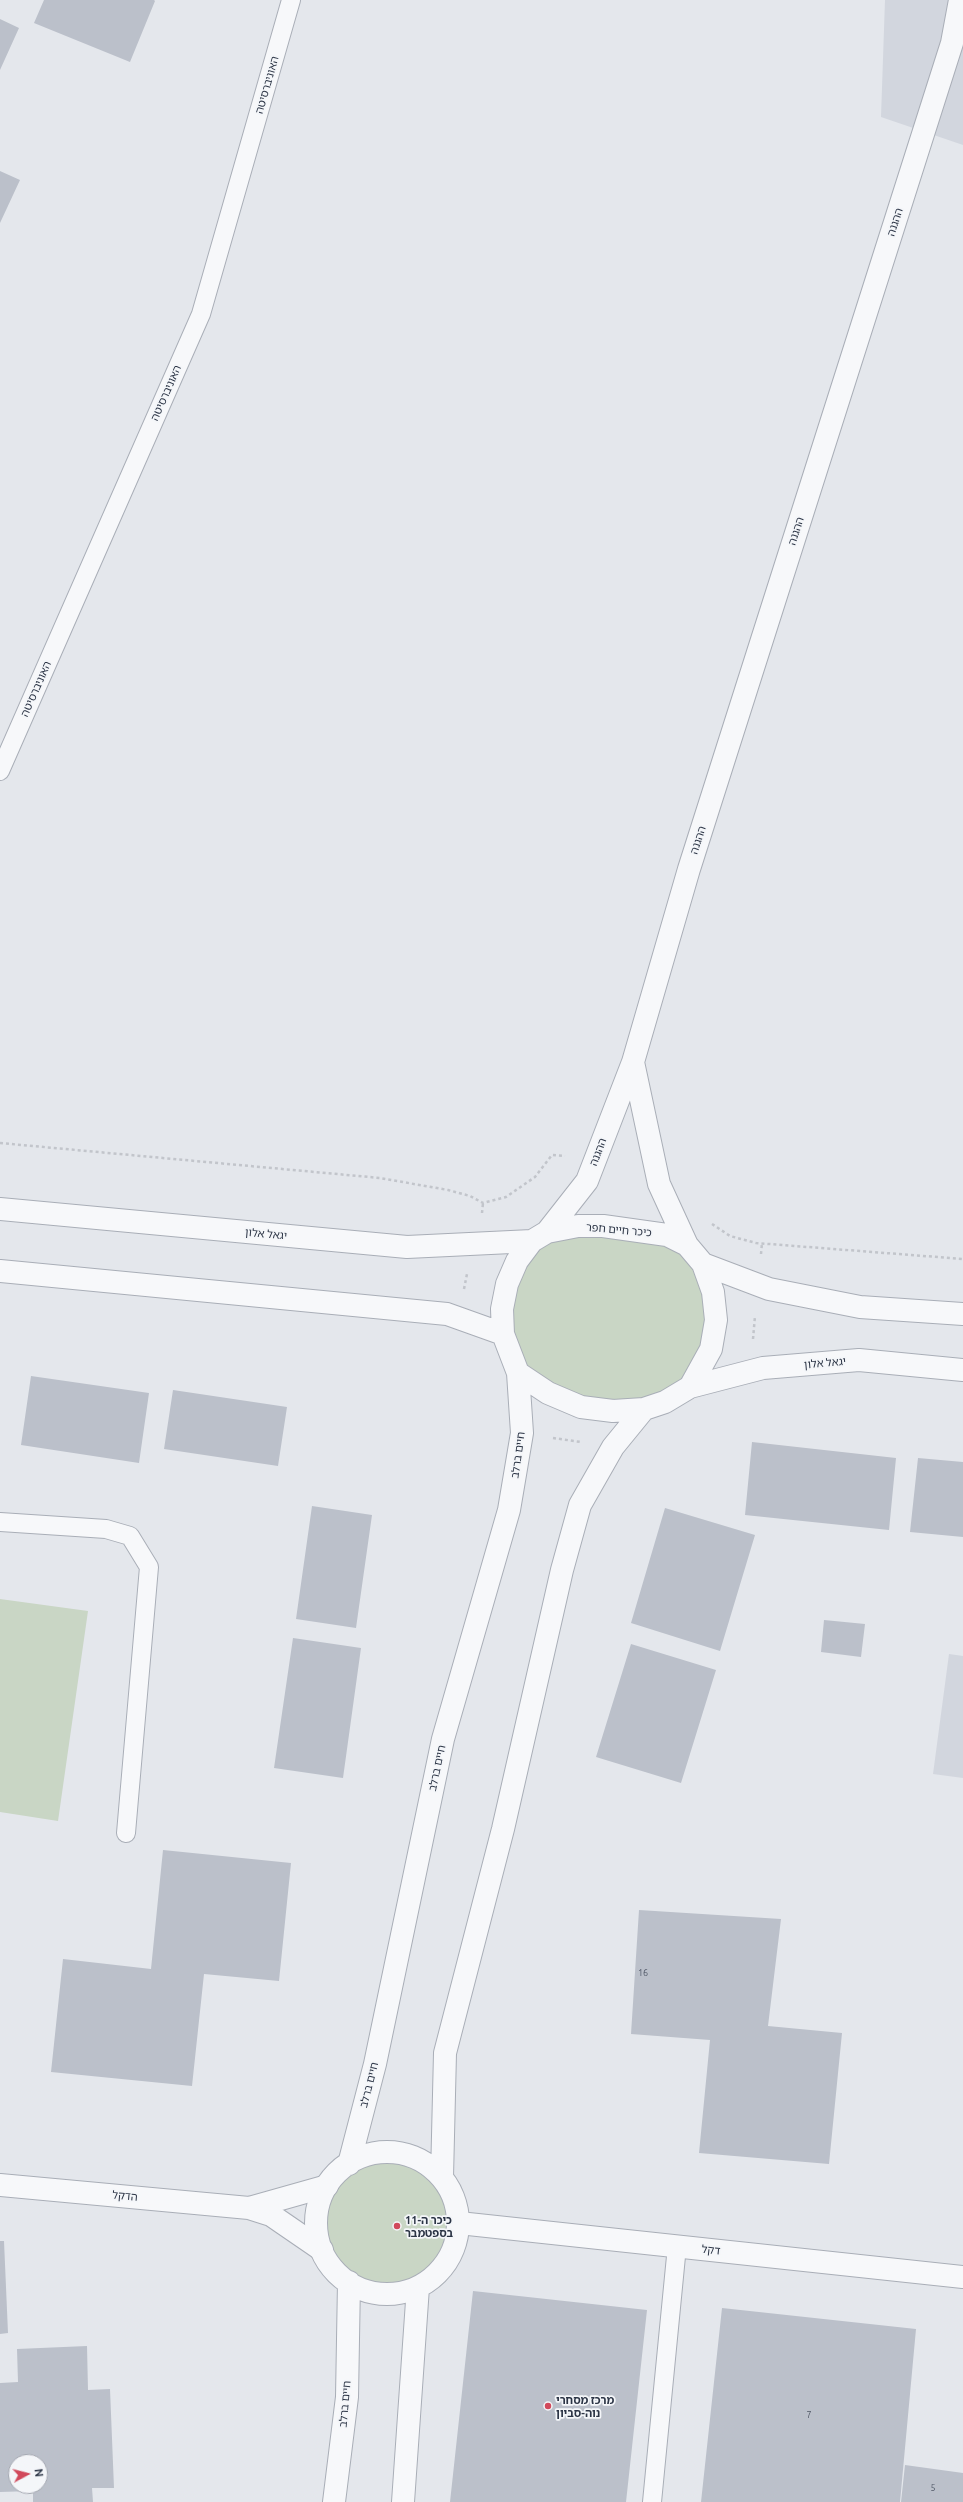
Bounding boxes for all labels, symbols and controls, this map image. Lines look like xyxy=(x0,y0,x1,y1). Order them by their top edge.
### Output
street label: האוניברסיטה xyxy=(252,55,282,115)
street label: ההגנה xyxy=(884,206,906,238)
street label: האוניברסיטה xyxy=(148,363,184,423)
street label: ההגנה xyxy=(785,515,807,547)
street label: האוניברסיטה xyxy=(18,659,54,719)
street label: ההגנה xyxy=(687,824,709,856)
street label: ההגנה xyxy=(587,1136,609,1168)
street label: כיכר חיים חפר xyxy=(586,1221,652,1239)
street label: יגאל אלון xyxy=(244,1226,288,1242)
street label: יגאל אלון xyxy=(803,1355,847,1371)
street label: חיים ברלב xyxy=(508,1431,528,1479)
street label: חיים ברלב xyxy=(426,1744,448,1792)
house number: 16 xyxy=(638,1968,648,1978)
street label: חיים ברלב xyxy=(357,2061,381,2109)
street label: הדקל xyxy=(112,2188,138,2204)
place label: כיכר ה-11 בספטמבר xyxy=(405,2213,453,2239)
marker: כיכר ה-11 בספטמבר xyxy=(392,2221,402,2231)
street label: דקל xyxy=(701,2242,721,2258)
street label: חיים ברלב xyxy=(336,2380,354,2428)
place label: מרכז מסחרי נוה-סביון xyxy=(556,2393,614,2419)
marker: מרכז מסחרי נוה-סביון xyxy=(543,2401,553,2411)
house number: 7 xyxy=(806,2410,812,2420)
north arrow xyxy=(8,2454,48,2494)
text: N xyxy=(32,2468,45,2477)
house number: 5 xyxy=(930,2483,936,2493)

